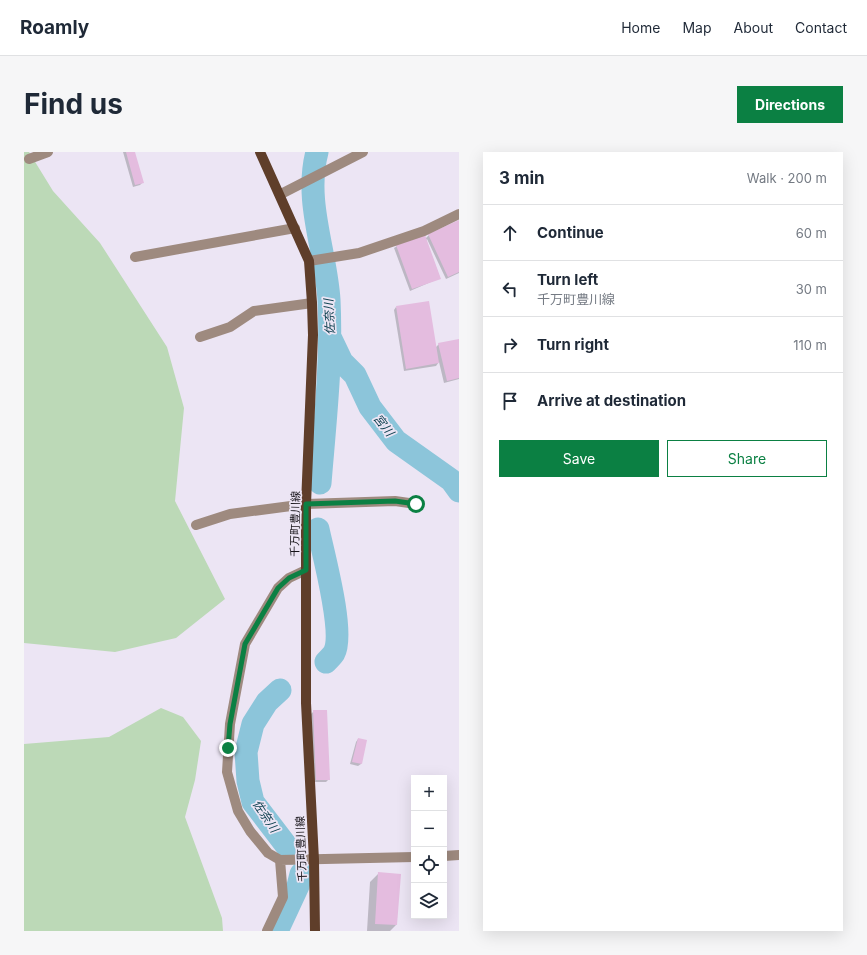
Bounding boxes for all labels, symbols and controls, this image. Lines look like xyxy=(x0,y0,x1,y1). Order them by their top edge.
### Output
text: Roamly xyxy=(20,16,89,39)
text: Home xyxy=(621,19,660,36)
text: Map xyxy=(682,19,712,36)
text: About xyxy=(734,19,773,36)
text: Contact xyxy=(795,19,847,36)
button: Directions xyxy=(737,86,843,123)
text: Find us xyxy=(24,87,123,121)
text: 3 min xyxy=(499,168,545,188)
text: Walk · 200 m xyxy=(747,170,827,186)
icon: ahead xyxy=(499,222,521,244)
text: Continue xyxy=(537,223,604,242)
text: 60 m xyxy=(796,225,827,241)
text: Turn left xyxy=(537,270,598,289)
icon: left xyxy=(499,278,521,300)
text: 30 m xyxy=(796,281,827,297)
text: 千万町豊川線 xyxy=(537,291,615,307)
water label: 佐奈川 xyxy=(320,297,337,335)
icon: right xyxy=(499,334,521,356)
text: Turn right xyxy=(537,335,609,354)
text: 110 m xyxy=(793,337,827,353)
icon: arrive xyxy=(499,390,521,412)
text: Arrive at destination xyxy=(537,391,686,410)
water label: 宮川 xyxy=(371,411,399,441)
button: Save xyxy=(499,440,659,477)
button: Share xyxy=(667,440,827,477)
street label: 千万町豊川線 xyxy=(287,491,303,557)
route start xyxy=(407,495,425,513)
route end xyxy=(219,739,237,757)
map controls xyxy=(411,775,447,919)
button: + xyxy=(411,775,447,811)
water label: 佐奈川 xyxy=(250,797,283,837)
button: − xyxy=(411,811,447,847)
street label: 千万町豊川線 xyxy=(293,816,309,882)
button: locate xyxy=(411,847,447,883)
button: layers xyxy=(411,883,447,919)

